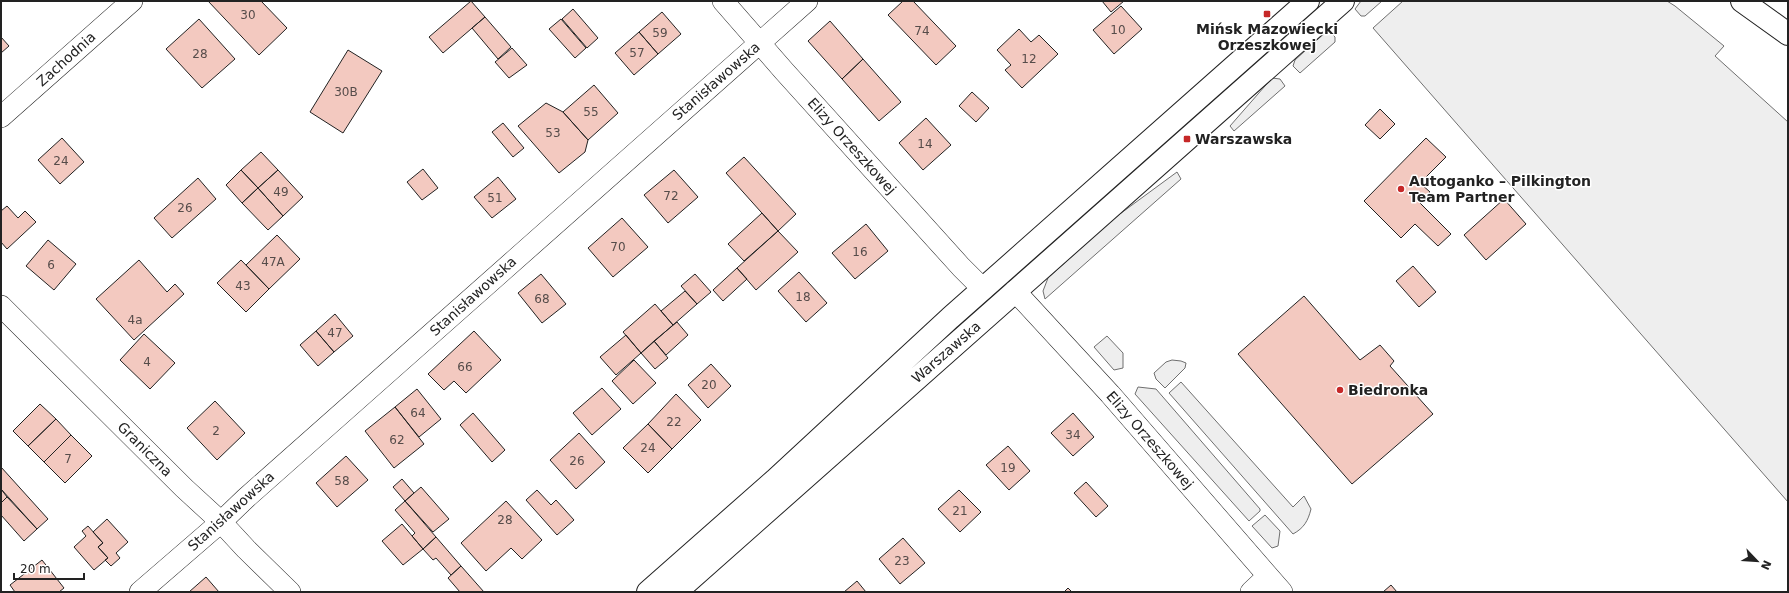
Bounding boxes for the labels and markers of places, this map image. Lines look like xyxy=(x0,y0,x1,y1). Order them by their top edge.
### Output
marker: Mińsk Mazowiecki Orzeszkowej xyxy=(1262,9,1272,19)
place label: Mińsk Mazowiecki Orzeszkowej xyxy=(1196,21,1338,53)
place label: Warszawska xyxy=(1195,131,1292,147)
marker: Warszawska xyxy=(1182,134,1192,144)
place label: Autoganko – Pilkington Team Partner xyxy=(1409,173,1591,205)
marker: Autoganko – Pilkington Team Partner xyxy=(1396,184,1406,194)
place label: Biedronka xyxy=(1348,382,1428,398)
marker: Biedronka xyxy=(1335,385,1345,395)

